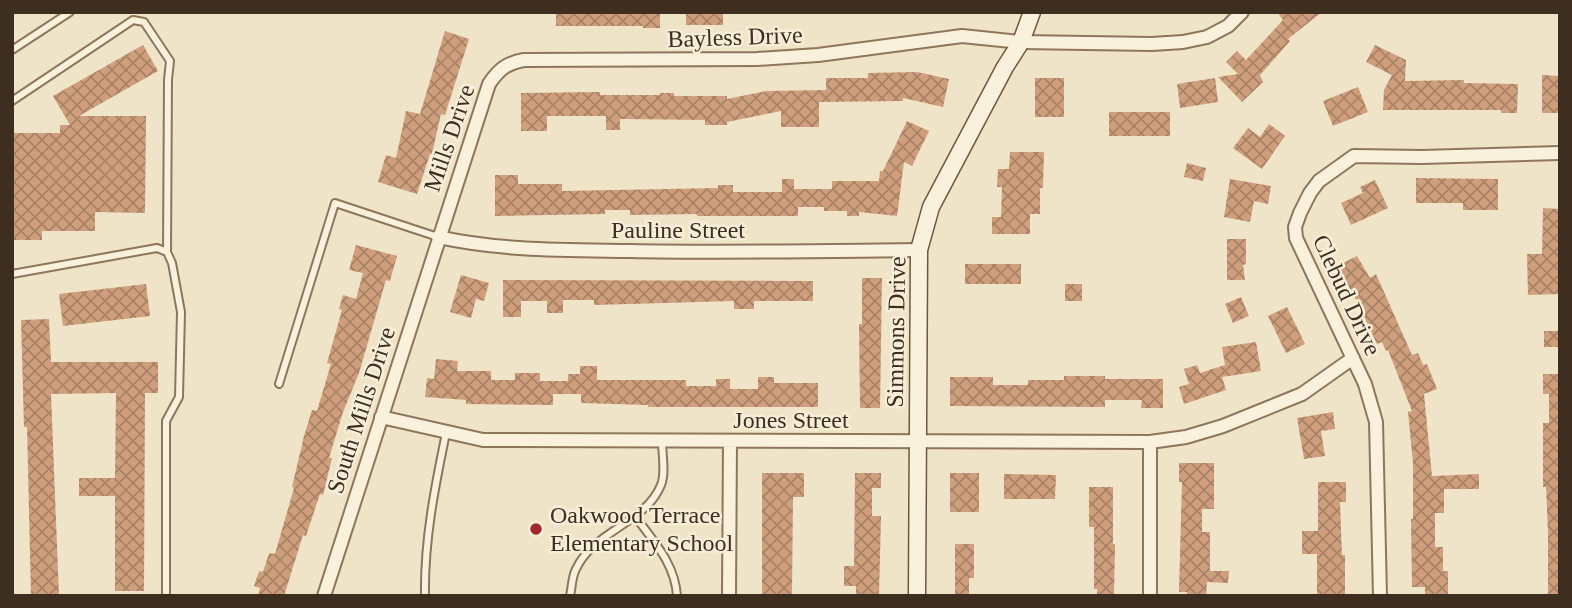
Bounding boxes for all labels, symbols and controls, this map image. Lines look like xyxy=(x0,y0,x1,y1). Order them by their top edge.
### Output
street label: Bayless Drive xyxy=(667,22,803,52)
street label: Mills Drive xyxy=(419,81,479,195)
street label: Pauline Street xyxy=(611,217,745,243)
street label: Clebud Drive xyxy=(1308,231,1386,359)
street label: Simmons Drive xyxy=(882,256,910,408)
street label: South Mills Drive xyxy=(322,324,400,496)
street label: Jones Street xyxy=(733,407,849,433)
place label: Oakwood Terrace Elementary School xyxy=(550,502,734,556)
marker: Oakwood Terrace Elementary School xyxy=(528,521,544,537)

